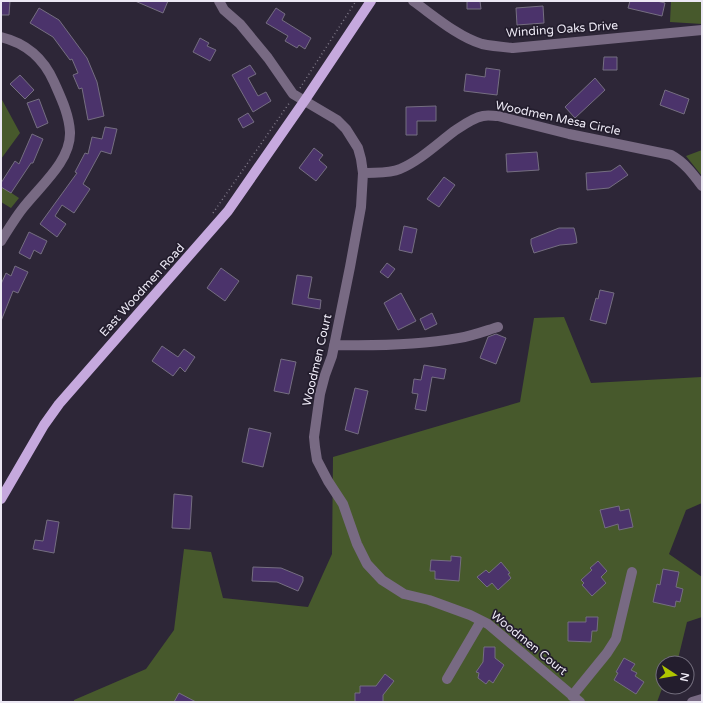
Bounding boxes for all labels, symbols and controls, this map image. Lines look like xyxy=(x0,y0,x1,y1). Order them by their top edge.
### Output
street label: Winding Oaks Drive xyxy=(506,18,619,40)
street label: Woodmen Mesa Circle xyxy=(494,98,622,138)
street label: East Woodmen Road xyxy=(97,241,187,339)
street label: Woodmen Court xyxy=(300,312,334,407)
street label: Woodmen Court xyxy=(488,608,570,678)
north arrow xyxy=(655,655,695,695)
text: N xyxy=(677,671,692,683)

